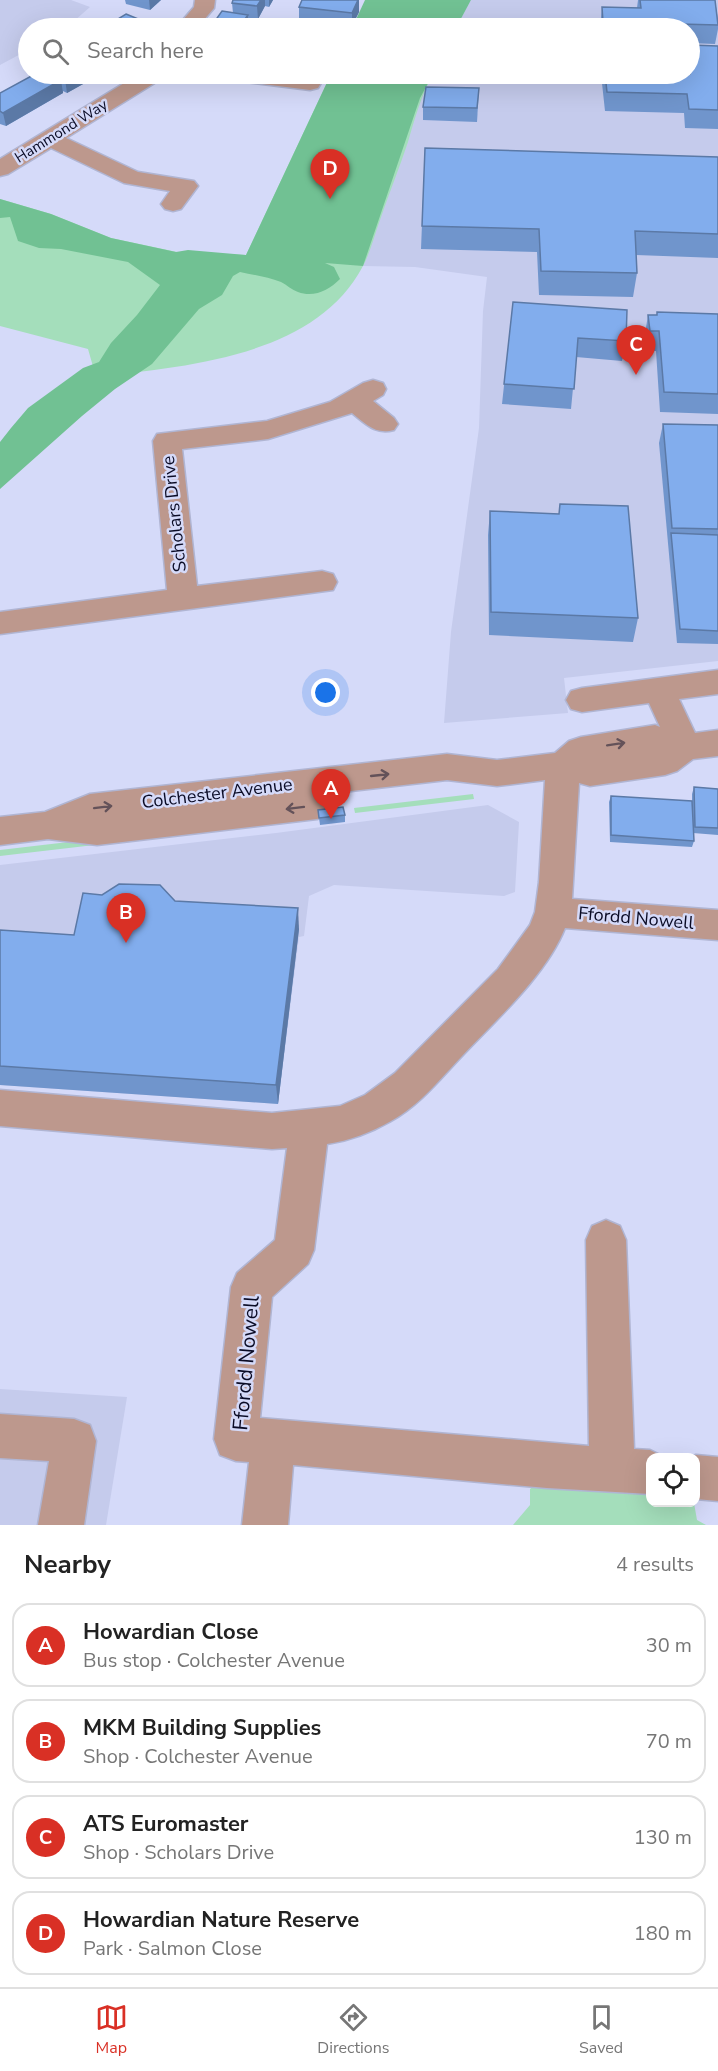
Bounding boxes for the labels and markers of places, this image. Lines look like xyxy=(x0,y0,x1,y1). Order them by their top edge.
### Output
pin: D xyxy=(310,150,350,199)
pin: C xyxy=(616,326,656,375)
pin: A xyxy=(312,770,350,819)
pin: B xyxy=(106,894,146,943)

